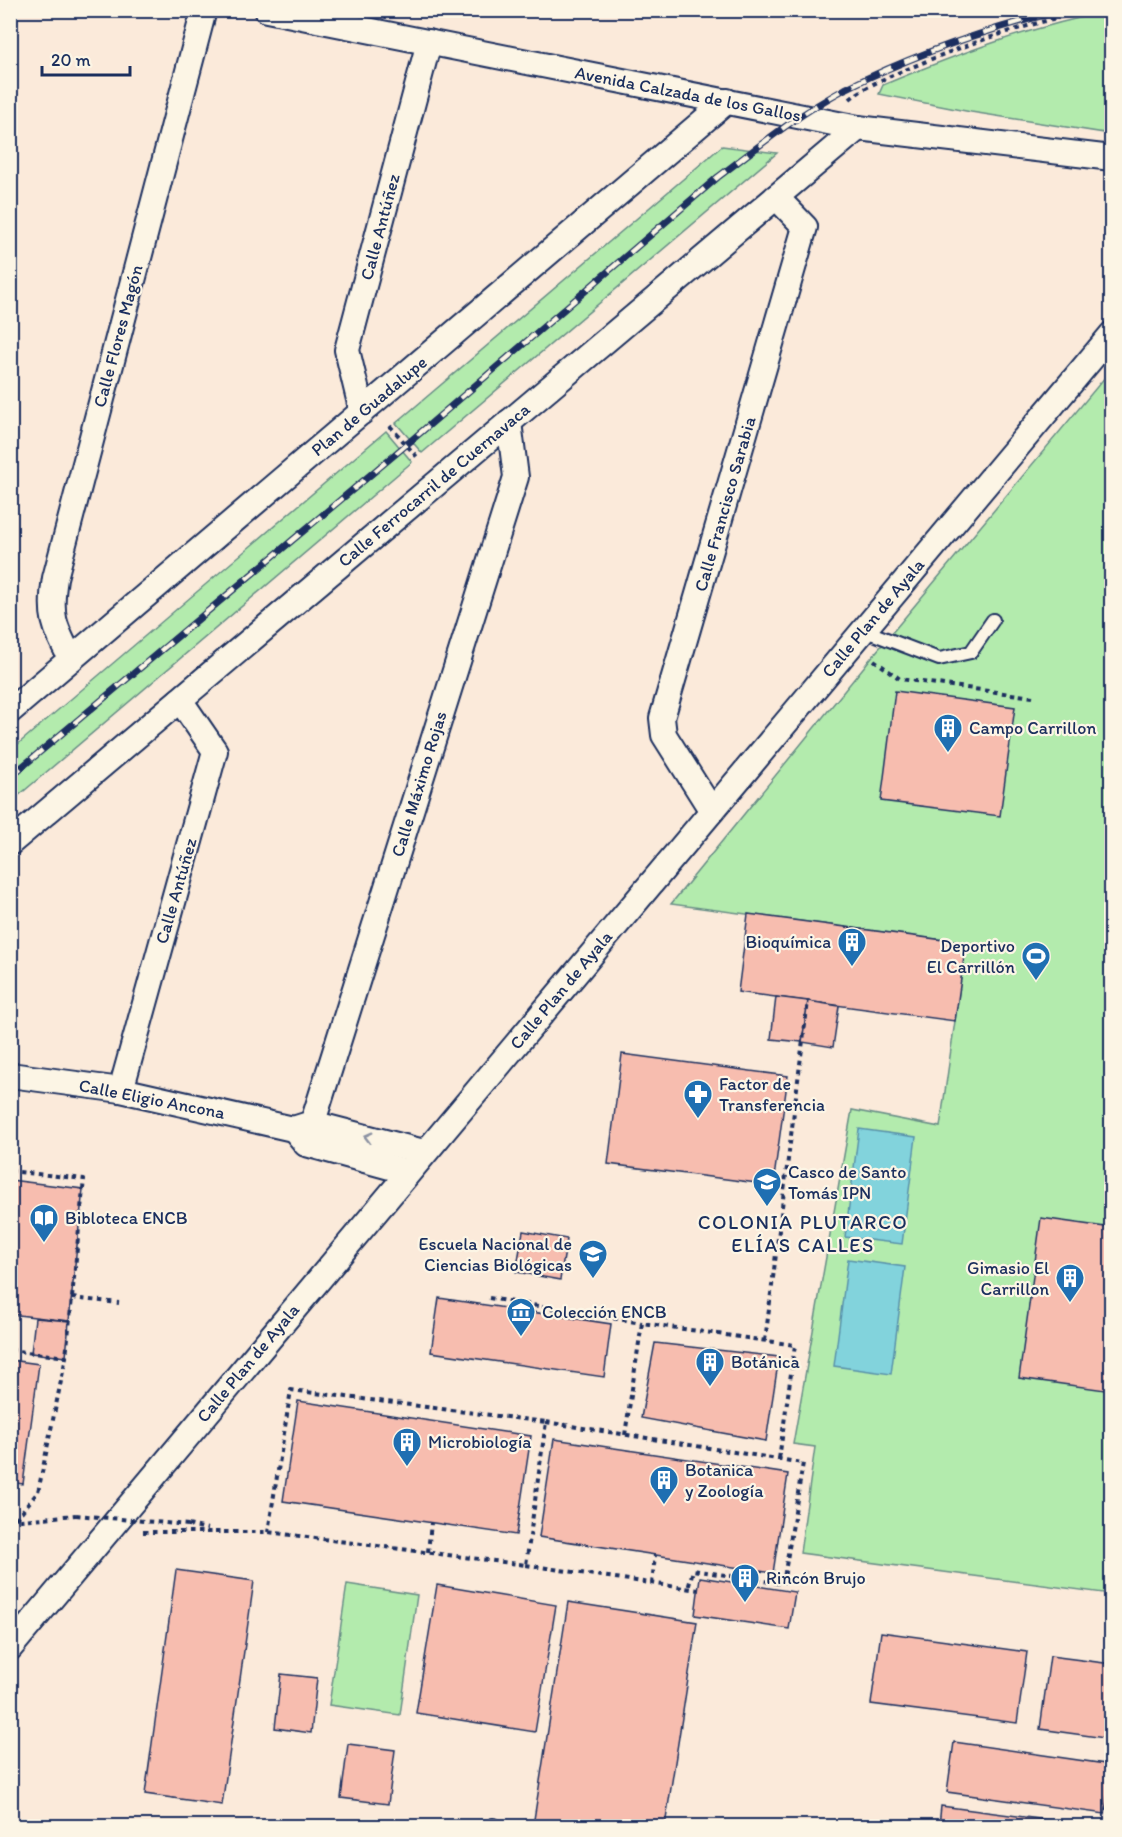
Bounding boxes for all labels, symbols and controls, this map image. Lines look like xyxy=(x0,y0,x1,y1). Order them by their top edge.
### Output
scale bar xyxy=(42,39,130,77)
text: 20 m xyxy=(51,49,91,71)
street label: Avenida Calzada de los Gallos xyxy=(573,61,803,127)
street label: Calle Antúñez xyxy=(355,171,405,283)
street label: Calle Flores Magón xyxy=(88,262,148,410)
street label: Plan de Guadalupe xyxy=(307,351,431,461)
street label: Calle Ferrocarril de Cuernavaca xyxy=(334,398,535,572)
street label: Calle Francisco Sarabia xyxy=(689,413,761,594)
street label: Calle Plan de Ayala xyxy=(817,554,930,682)
street label: Calle Máximo Rojas xyxy=(386,708,452,860)
building icon: Campo Carrillon xyxy=(932,712,964,754)
place label: Campo Carrillon xyxy=(969,717,1096,739)
street label: Calle Antúñez xyxy=(150,836,202,946)
street label: Calle Plan de Ayala xyxy=(505,926,618,1054)
building icon: Bioquímica xyxy=(836,926,868,968)
place label: Bioquímica xyxy=(745,931,831,953)
place label: Deportivo El Carrillón xyxy=(927,935,1015,978)
sports icon: Deportivo El Carrillón xyxy=(1020,940,1052,982)
place label: Factor de Transferencia xyxy=(719,1073,825,1116)
street label: Calle Eligio Ancona xyxy=(77,1074,228,1124)
pharmacy icon: Factor de Transferencia xyxy=(682,1078,714,1120)
one-way arrow xyxy=(363,1132,373,1145)
place label: Casco de Santo Tomás IPN xyxy=(788,1161,906,1204)
school or university icon: Casco de Santo Tomás IPN xyxy=(751,1166,783,1208)
library icon: Bibloteca ENCB xyxy=(28,1202,60,1244)
place label: Bibloteca ENCB xyxy=(65,1207,188,1229)
district label: COLONIA PLUTARCO ELÍAS CALLES xyxy=(698,1210,908,1257)
place label: Escuela Nacional de Ciencias Biológicas xyxy=(419,1233,572,1276)
school or university icon: Escuela Nacional de Ciencias Biológicas xyxy=(577,1238,609,1280)
place label: Gimasio El Carrillon xyxy=(967,1257,1049,1300)
building icon: Gimasio El Carrillon xyxy=(1054,1262,1086,1304)
museum icon: Colección ENCB xyxy=(505,1296,537,1338)
street label: Calle Plan de Ayala xyxy=(192,1299,305,1427)
place label: Colección ENCB xyxy=(542,1301,667,1323)
building icon: Botánica xyxy=(694,1346,726,1388)
place label: Botánica xyxy=(731,1351,801,1373)
building icon: Microbiología xyxy=(391,1426,423,1468)
place label: Microbiología xyxy=(428,1431,532,1453)
place label: Botanica y Zoología xyxy=(685,1459,764,1502)
building icon: Botanica y Zoología xyxy=(648,1464,680,1506)
building icon: Rincón Brujo xyxy=(729,1562,761,1604)
place label: Rincón Brujo xyxy=(766,1567,866,1589)

